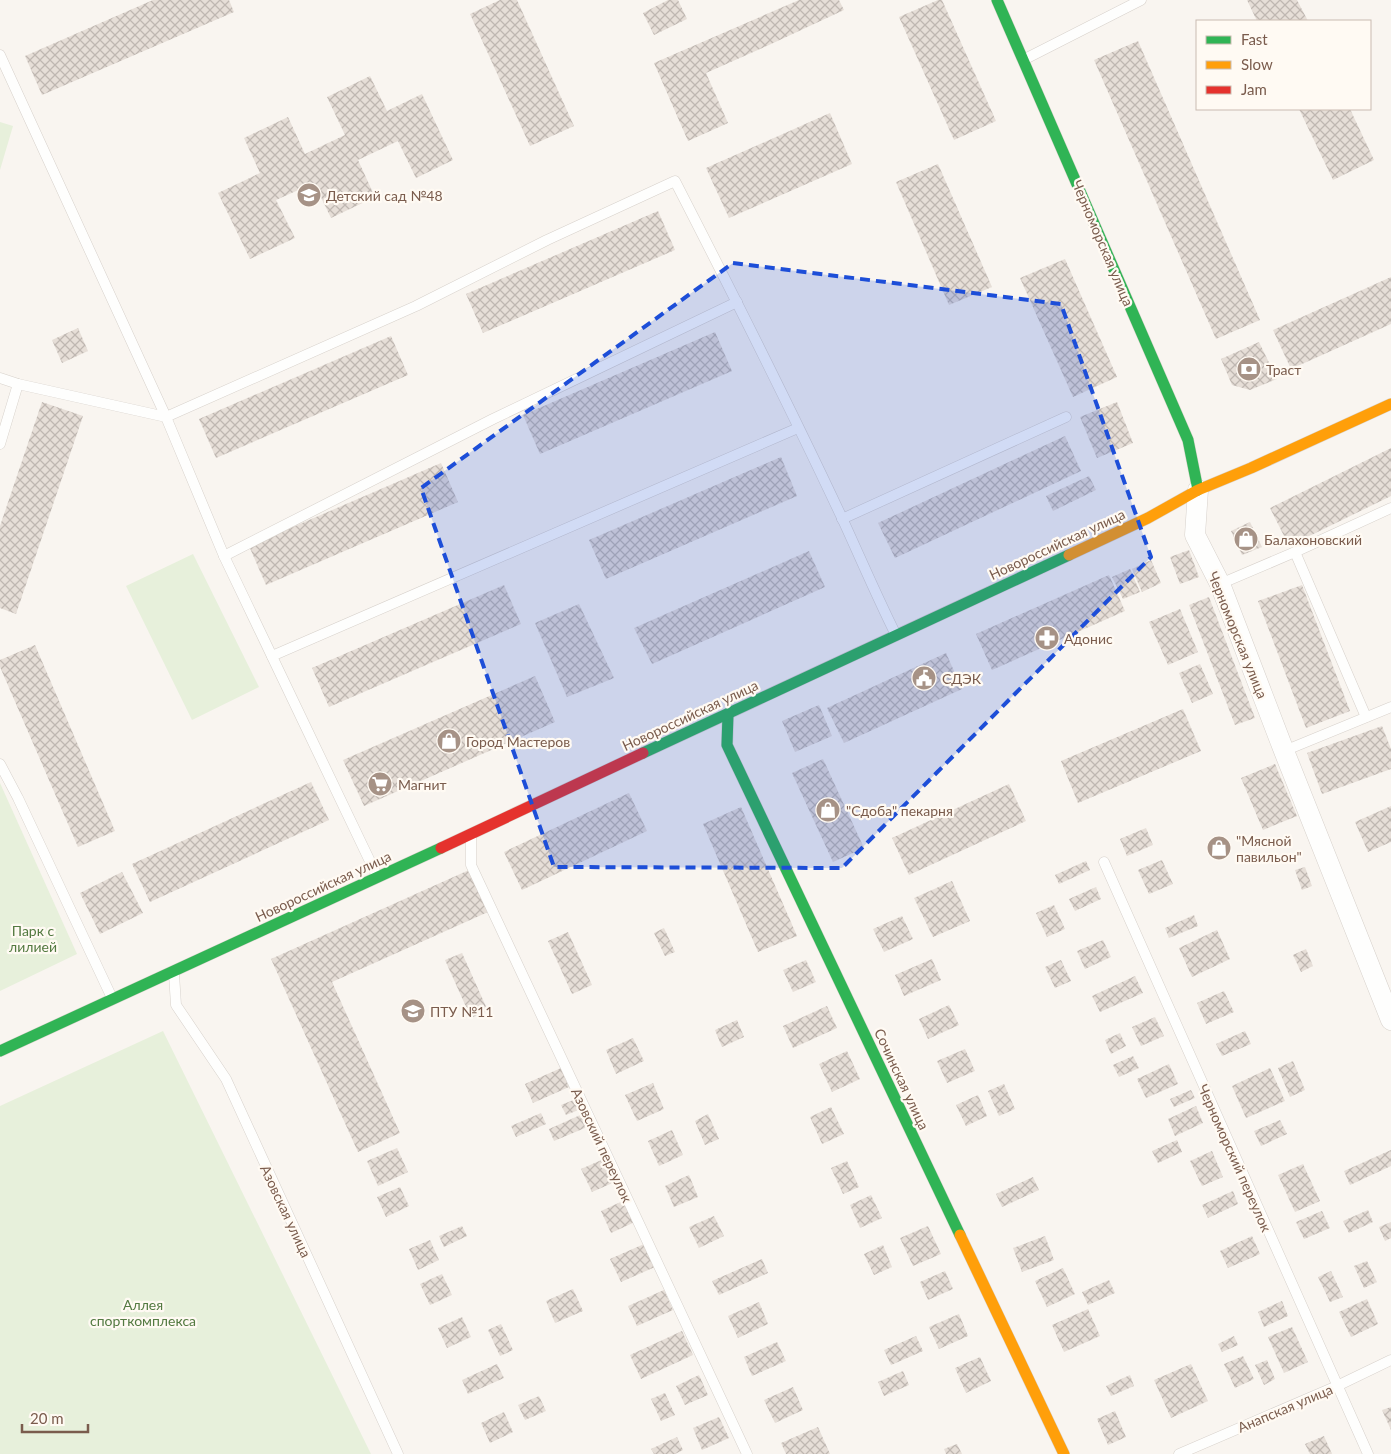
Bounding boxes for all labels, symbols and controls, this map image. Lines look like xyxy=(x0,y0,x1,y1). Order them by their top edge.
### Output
legend xyxy=(1196,20,1371,110)
text: Fast xyxy=(1241,30,1268,48)
text: Slow xyxy=(1241,55,1273,73)
text: Jam xyxy=(1241,80,1267,98)
street label: Черноморская улица xyxy=(1069,177,1137,309)
school or university icon: Детский сад №48 xyxy=(296,182,322,208)
place label: Детский сад №48 xyxy=(326,187,443,204)
bank icon: Траст xyxy=(1236,356,1262,382)
place label: Траст xyxy=(1266,361,1301,378)
street label: Новороссийская улица xyxy=(986,505,1128,583)
shop icon: Балахоновский xyxy=(1233,526,1259,552)
place label: Балахоновский xyxy=(1264,531,1362,548)
street label: Черноморская улица xyxy=(1205,569,1271,701)
pharmacy icon: Адонис xyxy=(1034,625,1060,651)
place label: Адонис xyxy=(1064,630,1113,647)
public building icon: СДЭК xyxy=(911,665,937,691)
place label: СДЭК xyxy=(942,670,982,687)
street label: Новороссийская улица xyxy=(619,676,761,754)
shop icon: Город Мастеров xyxy=(436,728,462,754)
place label: Город Мастеров xyxy=(466,733,570,750)
supermarket icon: Магнит xyxy=(367,771,393,797)
place label: Магнит xyxy=(398,776,447,793)
shop icon: "Сдоба" пекарня xyxy=(815,797,841,823)
place label: "Сдоба" пекарня xyxy=(846,802,953,819)
place label: "Мясной павильон" xyxy=(1236,832,1302,865)
shop icon: "Мясной павильон" xyxy=(1206,835,1232,861)
street label: Новороссийская улица xyxy=(252,847,394,925)
park label: Парк с лилией xyxy=(9,922,57,955)
school or university icon: ПТУ №11 xyxy=(400,998,426,1024)
place label: ПТУ №11 xyxy=(430,1003,493,1020)
street label: Сочинская улица xyxy=(871,1026,933,1132)
street label: Черноморский переулок xyxy=(1195,1082,1276,1235)
street label: Азовский переулок xyxy=(568,1085,636,1206)
street label: Азовская улица xyxy=(257,1162,315,1260)
park label: Аллея спорткомплекса xyxy=(90,1296,196,1329)
street label: Анапская улица xyxy=(1235,1380,1335,1436)
scale bar xyxy=(22,1402,89,1434)
text: 20 m xyxy=(30,1409,64,1427)

